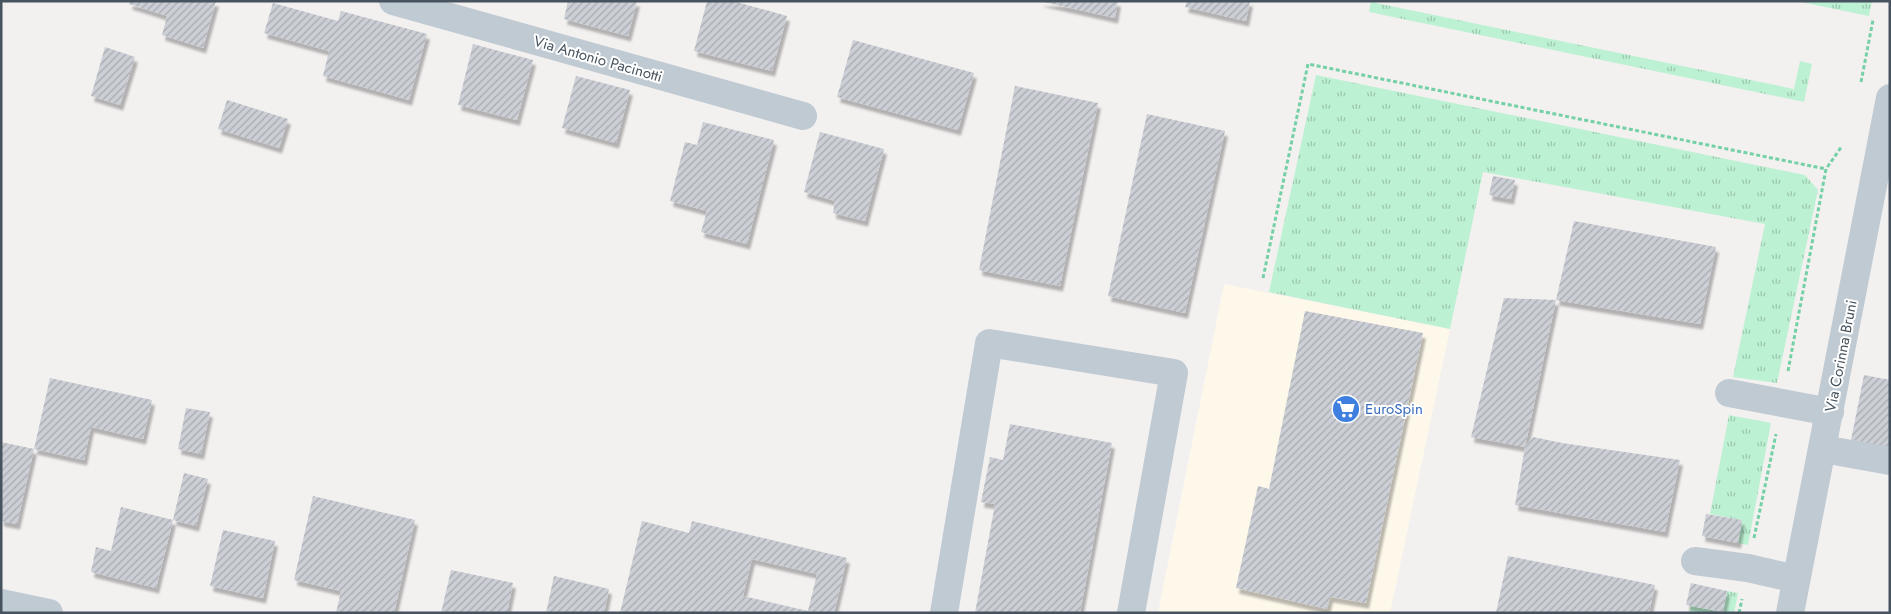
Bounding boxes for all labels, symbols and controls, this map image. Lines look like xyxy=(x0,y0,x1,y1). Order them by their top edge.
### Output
street label: Via Antonio Pacinotti xyxy=(531,30,665,88)
street label: Via Corinna Bruni xyxy=(1819,298,1863,414)
supermarket icon: EuroSpin xyxy=(1331,394,1361,424)
place label: EuroSpin xyxy=(1365,398,1423,420)

